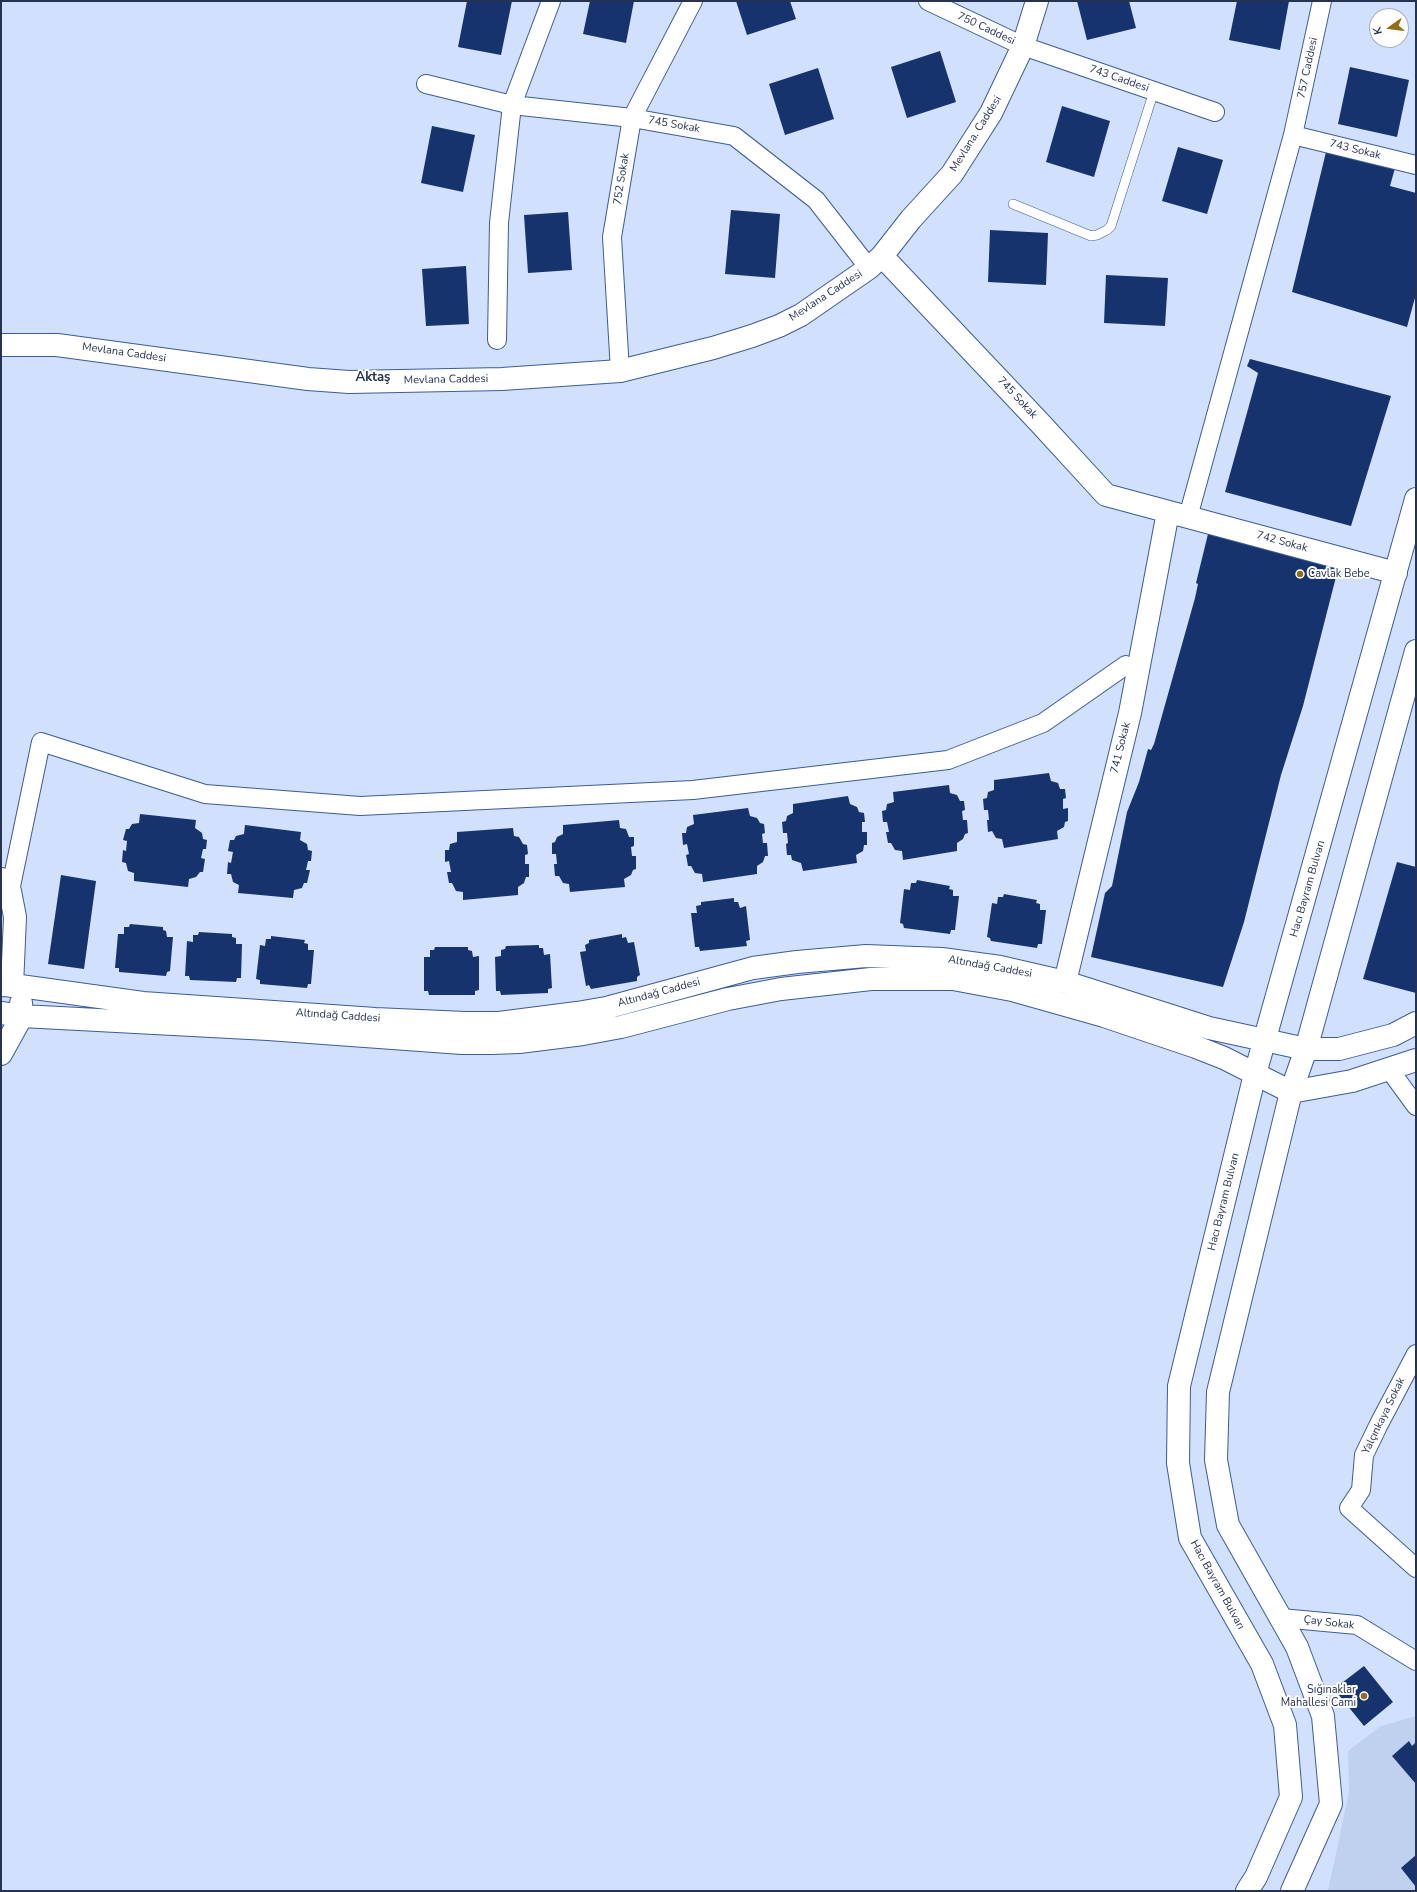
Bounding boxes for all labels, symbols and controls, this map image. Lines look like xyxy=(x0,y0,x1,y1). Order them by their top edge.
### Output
north arrow xyxy=(1369,8,1409,48)
street label: 750 Caddesi xyxy=(955,10,1017,48)
text: K xyxy=(1370,25,1386,36)
street label: 757 Caddesi xyxy=(1295,36,1321,100)
street label: 743 Caddesi xyxy=(1087,63,1151,95)
street label: Mevlana. Caddesi xyxy=(947,94,1005,174)
street label: 745 Sokak xyxy=(647,114,701,136)
street label: 743 Sokak xyxy=(1328,137,1382,163)
street label: 752 Sokak xyxy=(611,152,633,206)
street label: Mevlana Caddesi xyxy=(787,267,865,325)
street label: Mevlana Caddesi xyxy=(81,341,167,365)
district label: Aktaş xyxy=(356,370,390,386)
street label: Mevlana Caddesi xyxy=(404,373,488,387)
street label: 745 Sokak xyxy=(994,374,1040,422)
street label: 742 Sokak xyxy=(1255,529,1309,555)
place label: Cavlak Bebe xyxy=(1308,567,1370,581)
marker: Cavlak Bebe xyxy=(1295,569,1305,579)
street label: 741 Sokak xyxy=(1108,721,1134,775)
street label: Hacı Bayram Bulvarı xyxy=(1288,839,1328,939)
street label: Altındağ Caddesi xyxy=(947,953,1033,981)
street label: Altındağ Caddesi xyxy=(616,976,702,1010)
street label: Altındağ Caddesi xyxy=(295,1006,381,1026)
street label: Hacı Bayram Bulvarı xyxy=(1205,1152,1243,1252)
street label: Yalçınkaya Sokak xyxy=(1360,1375,1408,1457)
street label: Hacı Bayram Bulvarı xyxy=(1187,1538,1247,1632)
street label: Çay Sokak xyxy=(1303,1613,1355,1633)
place label: Sığınaklar Mahallesi Cami xyxy=(1281,1683,1356,1709)
marker: Sığınaklar Mahallesi Cami xyxy=(1359,1691,1369,1701)

